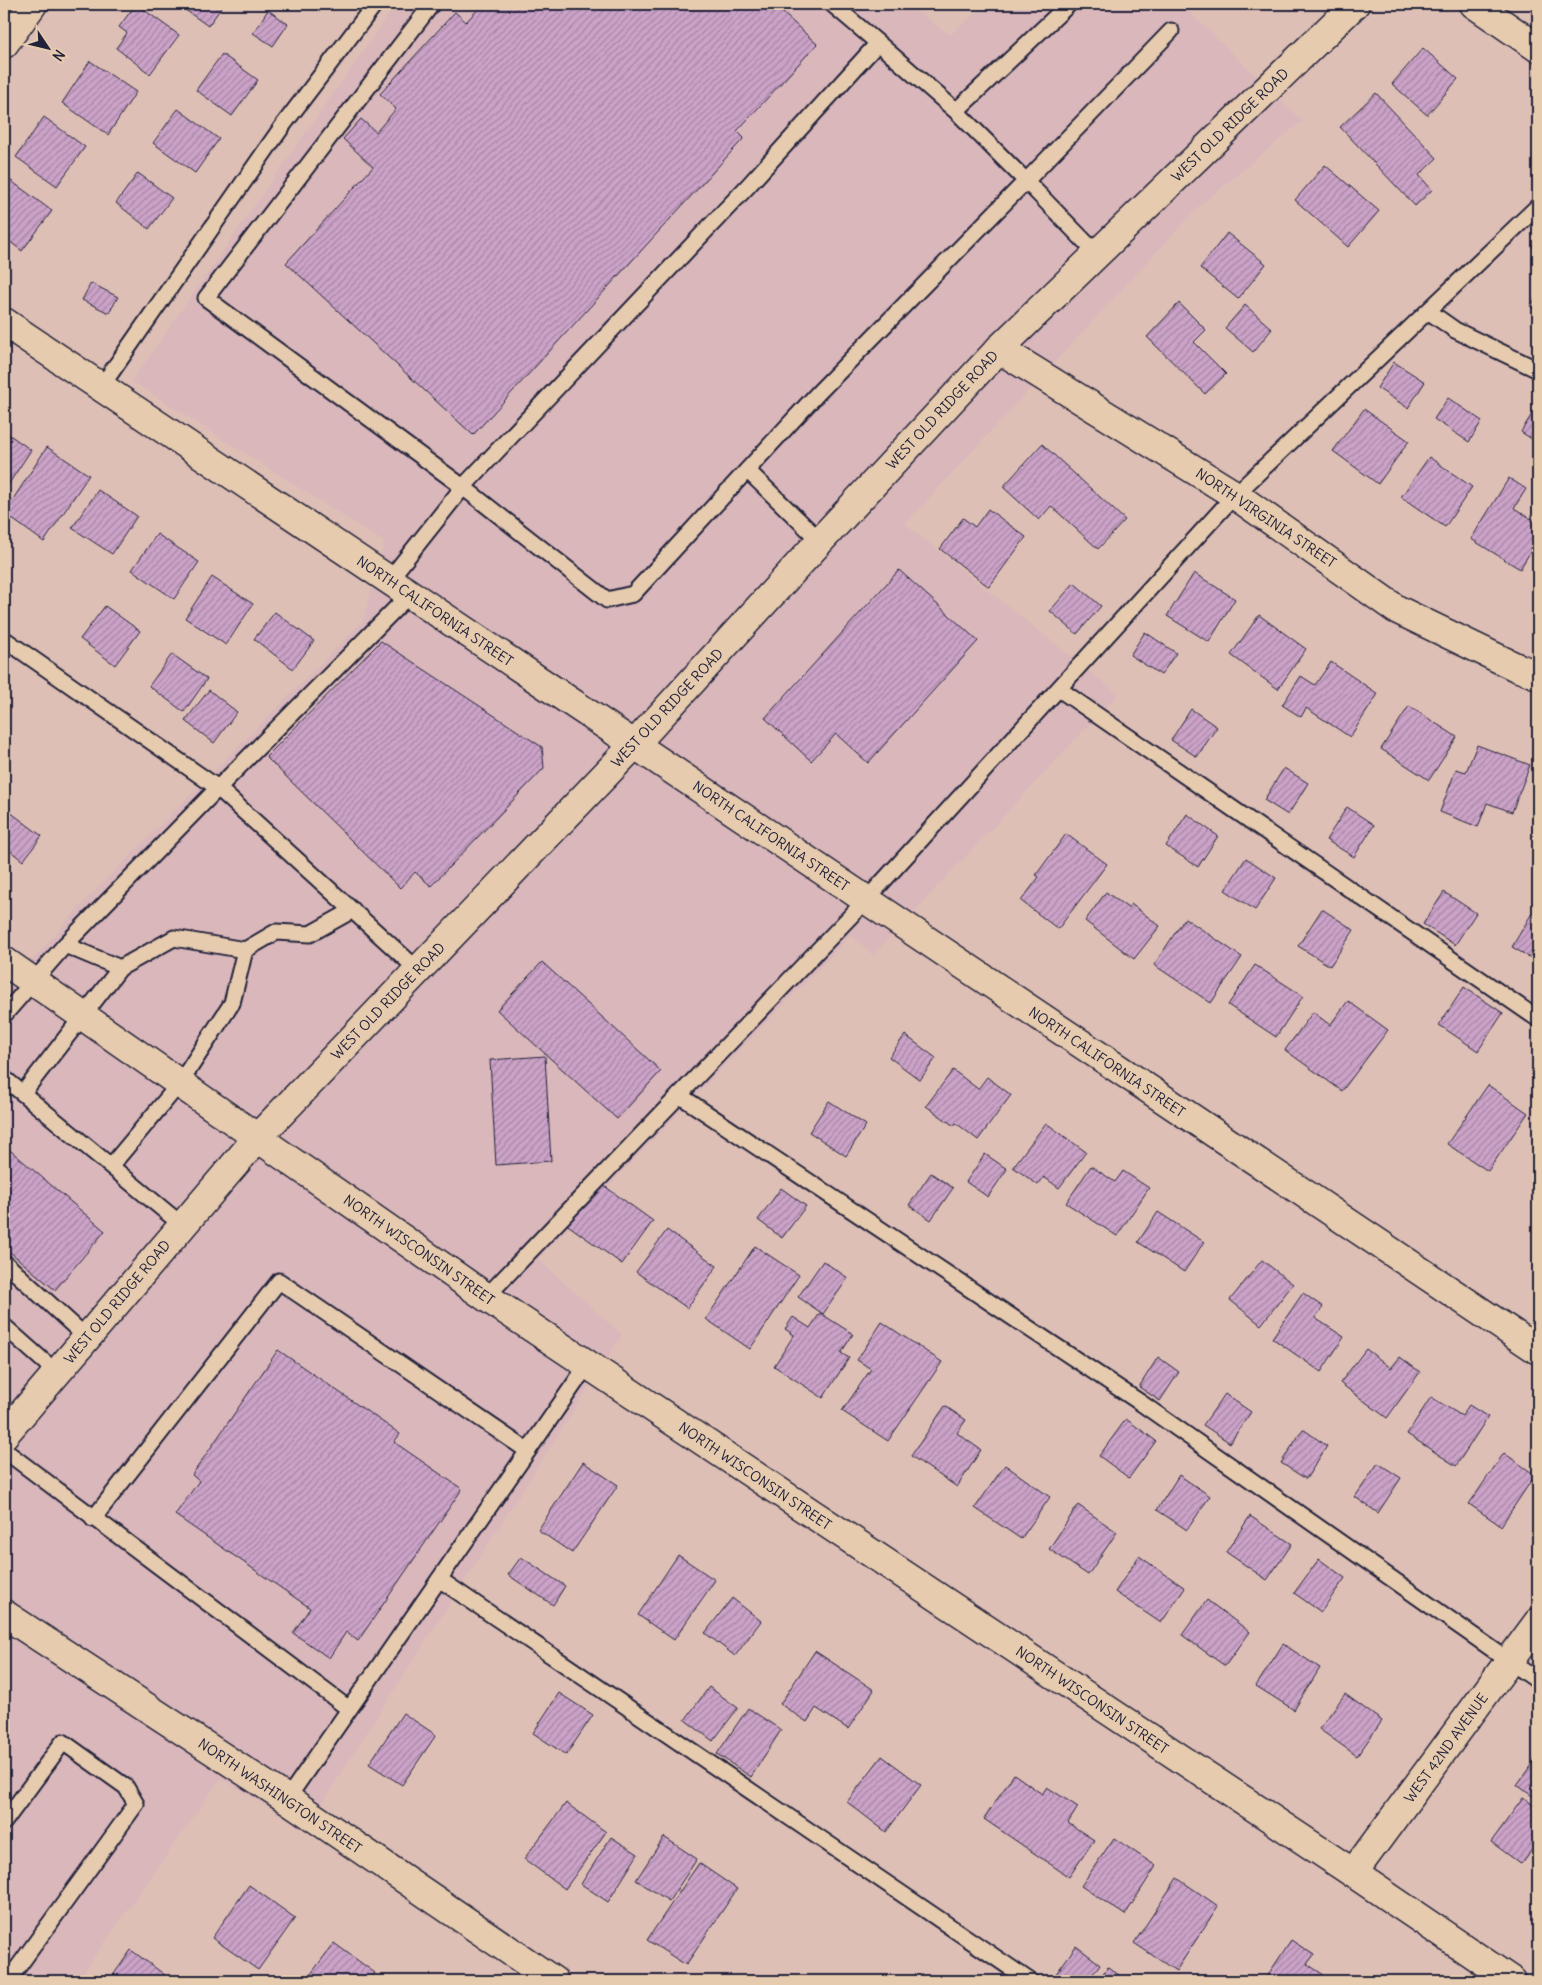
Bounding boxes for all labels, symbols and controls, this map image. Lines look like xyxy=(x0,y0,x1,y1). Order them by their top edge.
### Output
north arrow xyxy=(22,22,72,72)
text: N xyxy=(48,46,69,65)
street label: WEST OLD RIDGE ROAD xyxy=(1168,64,1292,186)
street label: WEST OLD RIDGE ROAD xyxy=(882,347,1002,473)
street label: NORTH VIRGINIA STREET xyxy=(1192,464,1340,572)
street label: NORTH CALIFORNIA STREET xyxy=(353,552,517,670)
street label: WEST OLD RIDGE ROAD xyxy=(607,645,727,771)
street label: NORTH CALIFORNIA STREET xyxy=(689,777,853,895)
street label: WEST OLD RIDGE ROAD xyxy=(327,939,449,1063)
street label: NORTH CALIFORNIA STREET xyxy=(1025,1003,1189,1121)
street label: NORTH WISCONSIN STREET xyxy=(340,1191,498,1309)
street label: WEST OLD RIDGE ROAD xyxy=(60,1236,174,1368)
street label: NORTH WISCONSIN STREET xyxy=(675,1418,835,1534)
street label: NORTH WISCONSIN STREET xyxy=(1012,1642,1172,1758)
street label: WEST 42ND AVENUE xyxy=(1400,1690,1492,1806)
street label: NORTH WASHINGTON STREET xyxy=(195,1734,365,1858)

